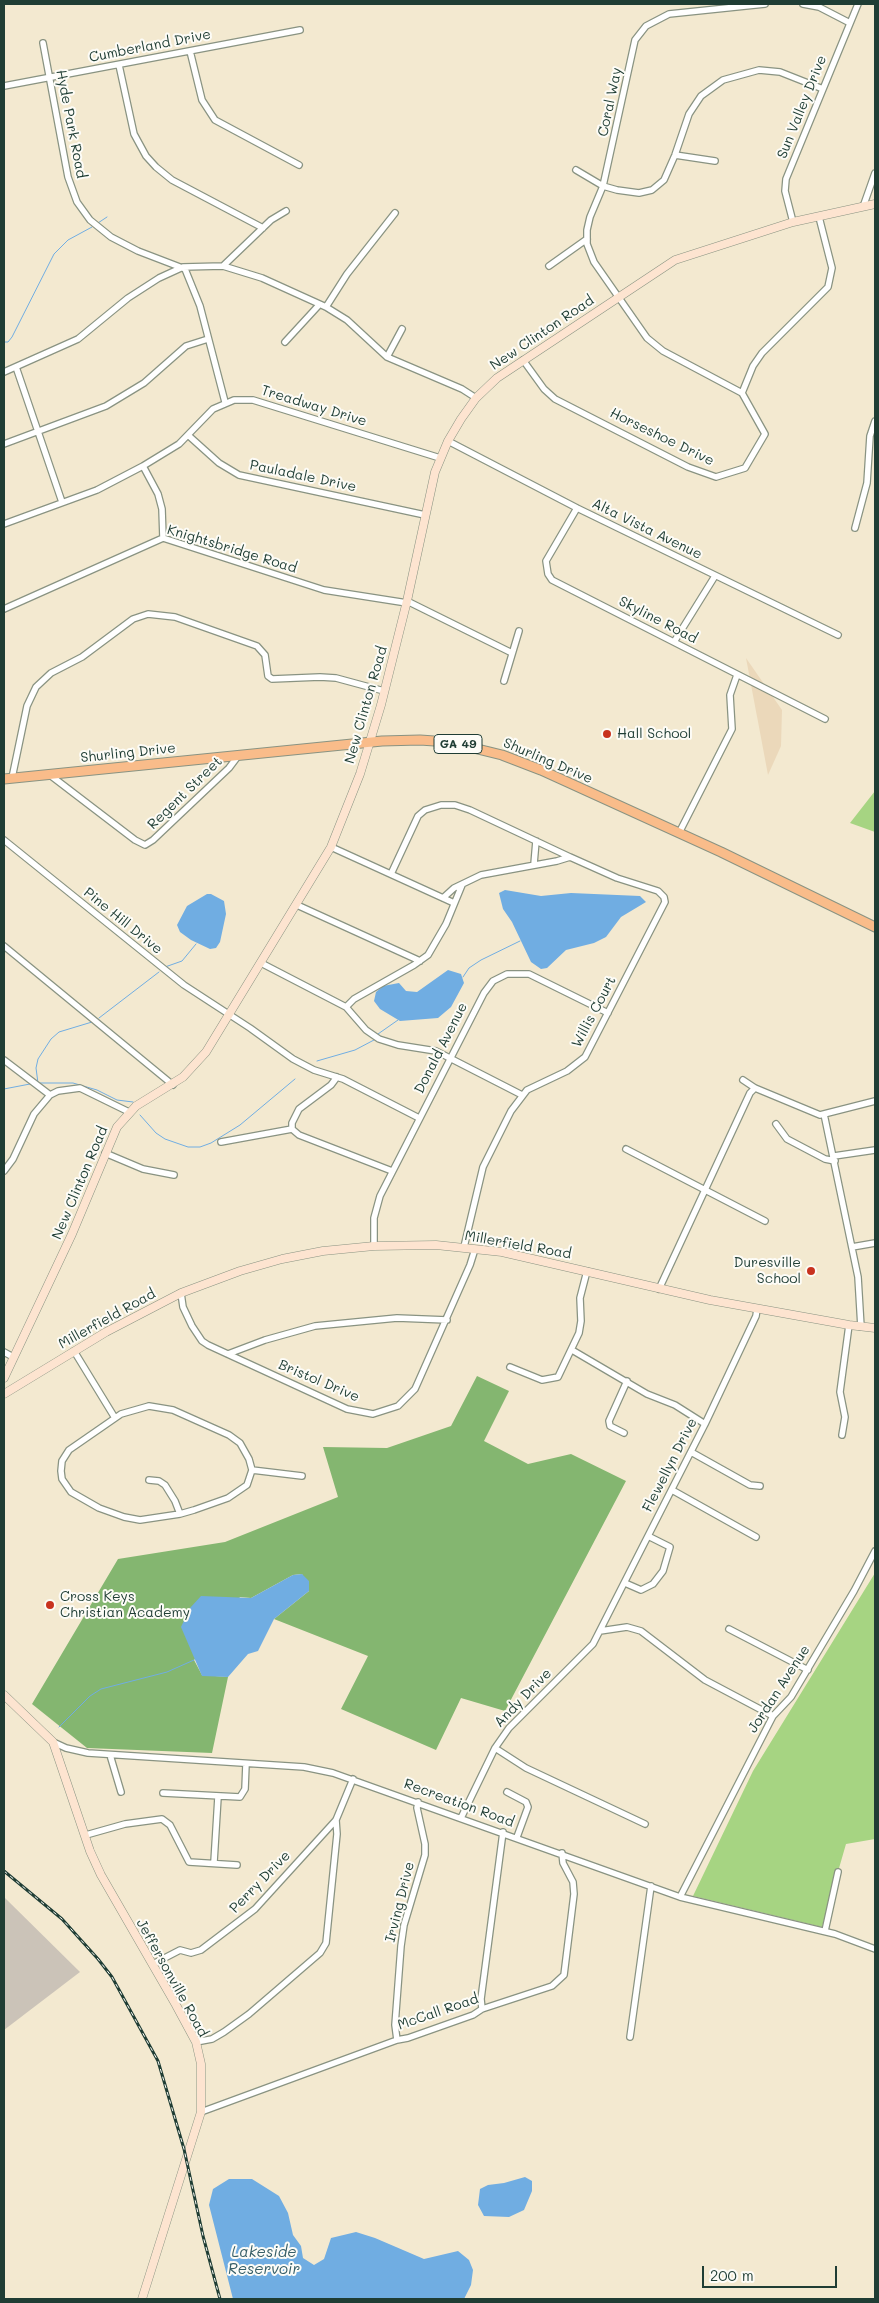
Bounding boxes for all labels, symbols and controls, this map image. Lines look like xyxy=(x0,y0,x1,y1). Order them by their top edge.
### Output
street label: Cumberland Drive xyxy=(88,26,212,66)
street label: Sun Valley Drive xyxy=(774,53,830,161)
street label: Coral Way xyxy=(594,66,626,138)
street label: Hyde Park Road xyxy=(52,68,90,180)
street label: New Clinton Road xyxy=(487,292,597,374)
street label: Treadway Drive xyxy=(259,382,369,430)
street label: Horseshoe Drive xyxy=(607,404,717,470)
street label: Pauladale Drive xyxy=(248,457,358,495)
street label: Alta Vista Avenue xyxy=(589,495,705,563)
street label: Knightsbridge Road xyxy=(165,521,299,577)
street label: Skyline Road xyxy=(616,593,700,647)
street label: New Clinton Road xyxy=(341,644,391,766)
place label: Hall School xyxy=(617,726,691,742)
marker: Hall School xyxy=(601,728,613,740)
road number: GA 49 xyxy=(434,734,482,754)
street label: Shurling Drive xyxy=(501,735,595,787)
street label: Shurling Drive xyxy=(80,740,176,766)
street label: Regent Street xyxy=(144,753,226,833)
street label: Pine Hill Drive xyxy=(80,884,166,958)
street label: Willis Court xyxy=(568,973,620,1051)
street label: Donald Avenue xyxy=(411,1000,471,1096)
street label: New Clinton Road xyxy=(49,1124,111,1242)
street label: Millerfield Road xyxy=(463,1227,573,1263)
place label: Duresville School xyxy=(734,1255,801,1288)
marker: Duresville School xyxy=(805,1265,817,1277)
street label: Millerfield Road xyxy=(56,1285,158,1353)
street label: Bristol Drive xyxy=(276,1356,362,1406)
street label: Flewellyn Drive xyxy=(639,1415,701,1515)
place label: Cross Keys Christian Academy xyxy=(60,1589,190,1621)
marker: Cross Keys Christian Academy xyxy=(44,1599,56,1611)
street label: Jordan Avenue xyxy=(744,1642,814,1736)
street label: Andy Drive xyxy=(491,1665,555,1731)
street label: Recreation Road xyxy=(402,1775,516,1831)
street label: Perry Drive xyxy=(226,1847,294,1917)
street label: Irving Drive xyxy=(382,1860,418,1944)
street label: Jeffersonville Road xyxy=(133,1916,211,2040)
street label: McCall Road xyxy=(395,1990,481,2034)
water label: Lakeside Reservoir xyxy=(228,2243,300,2278)
scale bar xyxy=(704,2256,839,2288)
text: 200 m xyxy=(710,2265,754,2285)

